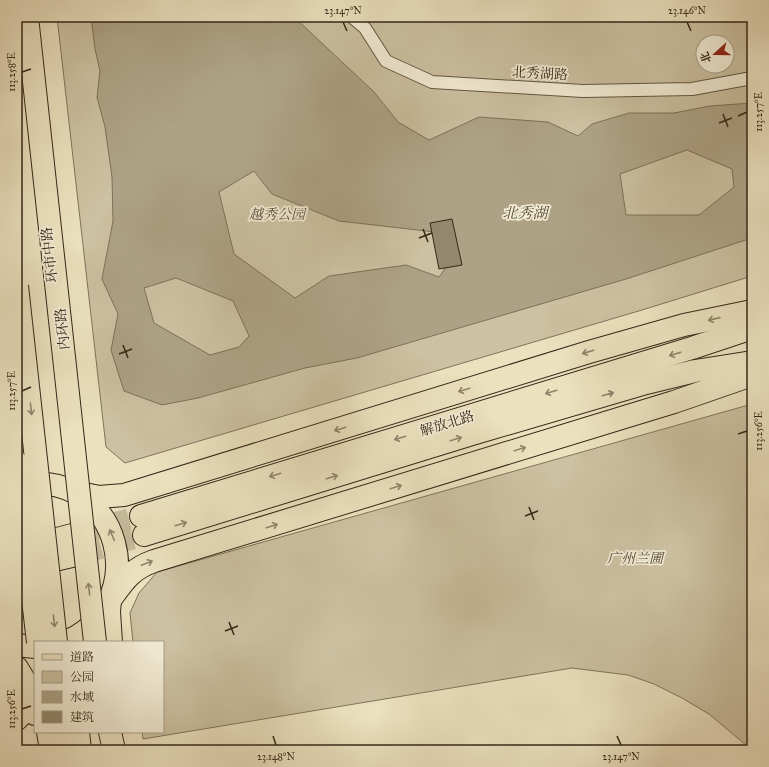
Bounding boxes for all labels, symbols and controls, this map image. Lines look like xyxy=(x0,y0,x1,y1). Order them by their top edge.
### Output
text: 23.147°N xyxy=(324,5,362,17)
text: 23.146°N xyxy=(668,5,706,17)
north arrow xyxy=(695,34,735,74)
text: 北 xyxy=(698,50,714,65)
text: 113.258°E xyxy=(6,52,18,92)
street label: 北秀湖路 xyxy=(512,64,568,83)
text: 113.257°E xyxy=(753,92,765,132)
water label: 北秀湖 xyxy=(502,204,550,222)
park label: 越秀公园 xyxy=(249,206,307,223)
street label: 环市中路 xyxy=(38,226,61,284)
street label: 内环路 xyxy=(52,307,73,351)
one-way arrow xyxy=(708,315,721,323)
one-way arrow xyxy=(582,349,595,356)
one-way arrow xyxy=(669,351,682,358)
text: 113.257°E xyxy=(6,371,18,411)
one-way arrow xyxy=(458,387,471,394)
one-way arrow xyxy=(545,389,558,396)
one-way arrow xyxy=(601,390,614,397)
one-way arrow xyxy=(27,402,34,415)
street label: 解放北路 xyxy=(418,407,476,440)
text: 113.256°E xyxy=(753,411,765,451)
one-way arrow xyxy=(333,426,346,433)
one-way arrow xyxy=(393,435,406,442)
one-way arrow xyxy=(450,435,463,442)
one-way arrow xyxy=(513,445,526,452)
one-way arrow xyxy=(269,472,282,479)
one-way arrow xyxy=(325,473,338,480)
one-way arrow xyxy=(389,483,402,490)
one-way arrow xyxy=(174,520,187,527)
one-way arrow xyxy=(265,521,277,529)
one-way arrow xyxy=(107,529,115,541)
park label: 广州兰圃 xyxy=(607,550,665,567)
one-way arrow xyxy=(141,559,153,567)
one-way arrow xyxy=(86,583,93,596)
one-way arrow xyxy=(50,614,58,627)
legend xyxy=(34,641,164,733)
text: 道路 xyxy=(70,650,94,664)
text: 公园 xyxy=(70,670,94,684)
text: 113.256°E xyxy=(6,689,18,729)
text: 水域 xyxy=(70,690,94,704)
text: 建筑 xyxy=(70,710,94,724)
text: 23.148°N xyxy=(257,751,295,763)
text: 23.147°N xyxy=(602,751,640,763)

